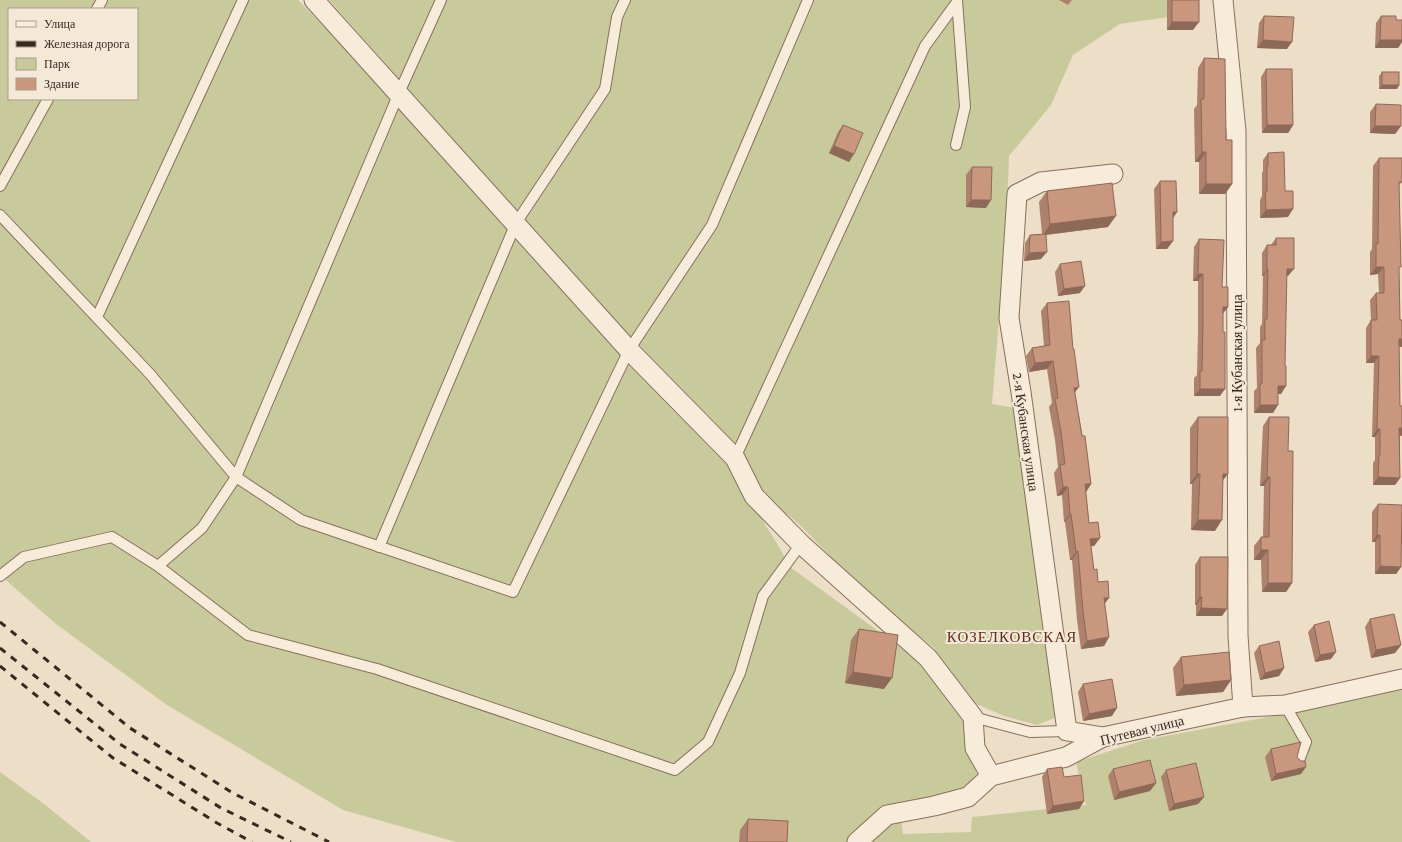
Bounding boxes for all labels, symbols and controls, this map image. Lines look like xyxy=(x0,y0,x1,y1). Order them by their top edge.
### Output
legend xyxy=(8,8,138,100)
text: Улица xyxy=(44,17,76,31)
text: Железная дорога xyxy=(44,37,130,51)
text: Парк xyxy=(44,57,70,71)
text: Здание xyxy=(44,77,79,91)
street label: 1-я Кубанская улица xyxy=(1229,294,1245,412)
street label: 2-я Кубанская улица xyxy=(1010,372,1042,493)
district label: КОЗЕЛКОВСКАЯ xyxy=(947,629,1077,645)
street label: Путевая улица xyxy=(1098,712,1186,748)

